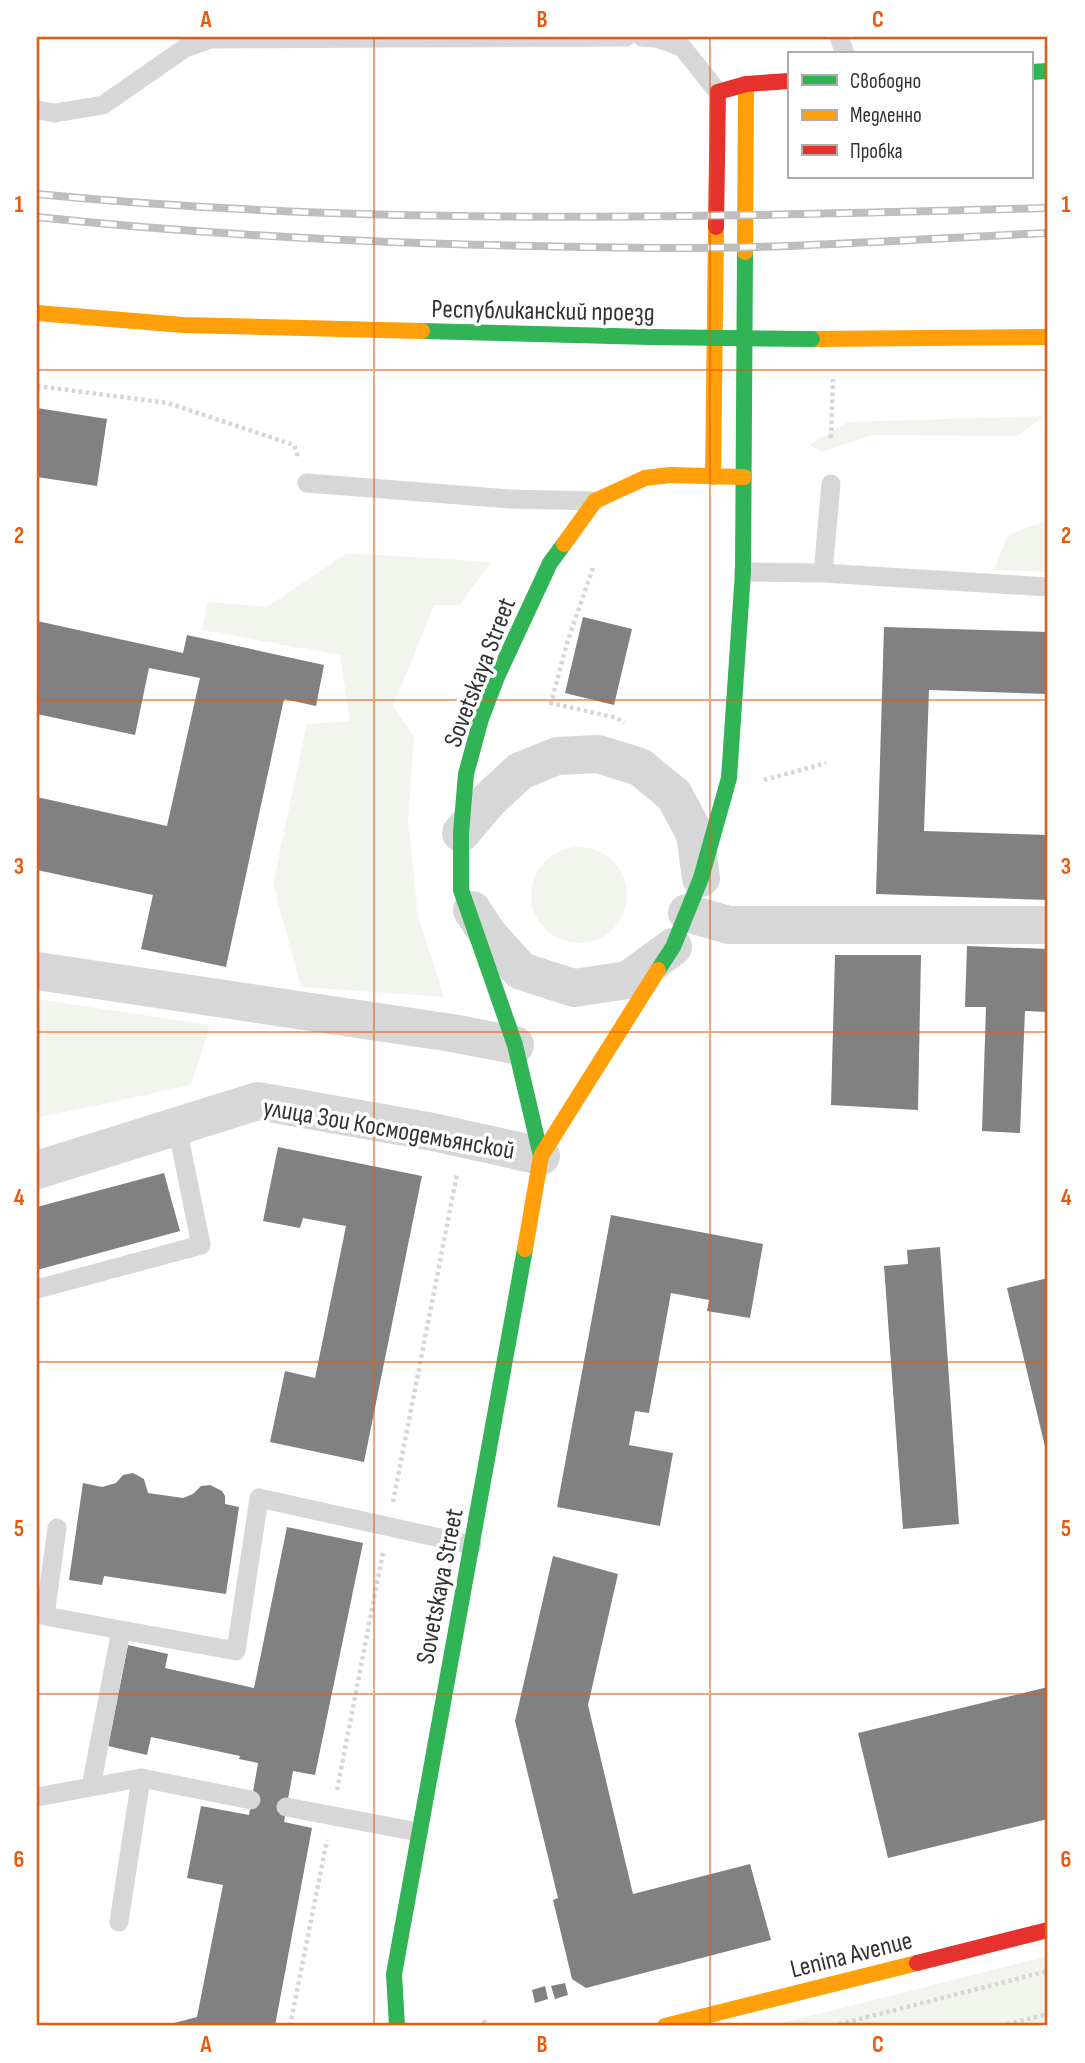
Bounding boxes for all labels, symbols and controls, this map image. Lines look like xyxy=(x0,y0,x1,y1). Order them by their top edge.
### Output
text: A xyxy=(200,6,213,34)
text: B xyxy=(537,6,548,34)
text: C xyxy=(872,6,884,34)
legend xyxy=(788,52,1032,178)
text: Свободно xyxy=(850,69,921,94)
text: Медленно xyxy=(850,103,922,128)
text: Пробка xyxy=(850,139,903,164)
text: 1 xyxy=(14,191,24,219)
text: 1 xyxy=(1061,191,1071,219)
street label: Республиканский проезд xyxy=(431,294,655,329)
text: 2 xyxy=(14,522,24,550)
text: 2 xyxy=(1061,522,1071,550)
street label: Sovetskaya Street xyxy=(438,593,523,752)
text: 3 xyxy=(14,853,24,881)
text: 3 xyxy=(1061,853,1071,881)
street label: улица Зои Космодемьянской xyxy=(261,1092,517,1167)
text: 4 xyxy=(14,1184,25,1212)
text: 4 xyxy=(1061,1184,1072,1212)
street label: Sovetskaya Street xyxy=(410,1506,471,1667)
text: 5 xyxy=(14,1515,24,1543)
text: 5 xyxy=(1061,1515,1071,1543)
text: 6 xyxy=(14,1846,24,1874)
text: 6 xyxy=(1061,1846,1071,1874)
street label: Lenina Avenue xyxy=(787,1925,916,1986)
text: A xyxy=(200,2031,213,2059)
text: B xyxy=(537,2031,548,2059)
text: C xyxy=(872,2031,884,2059)

